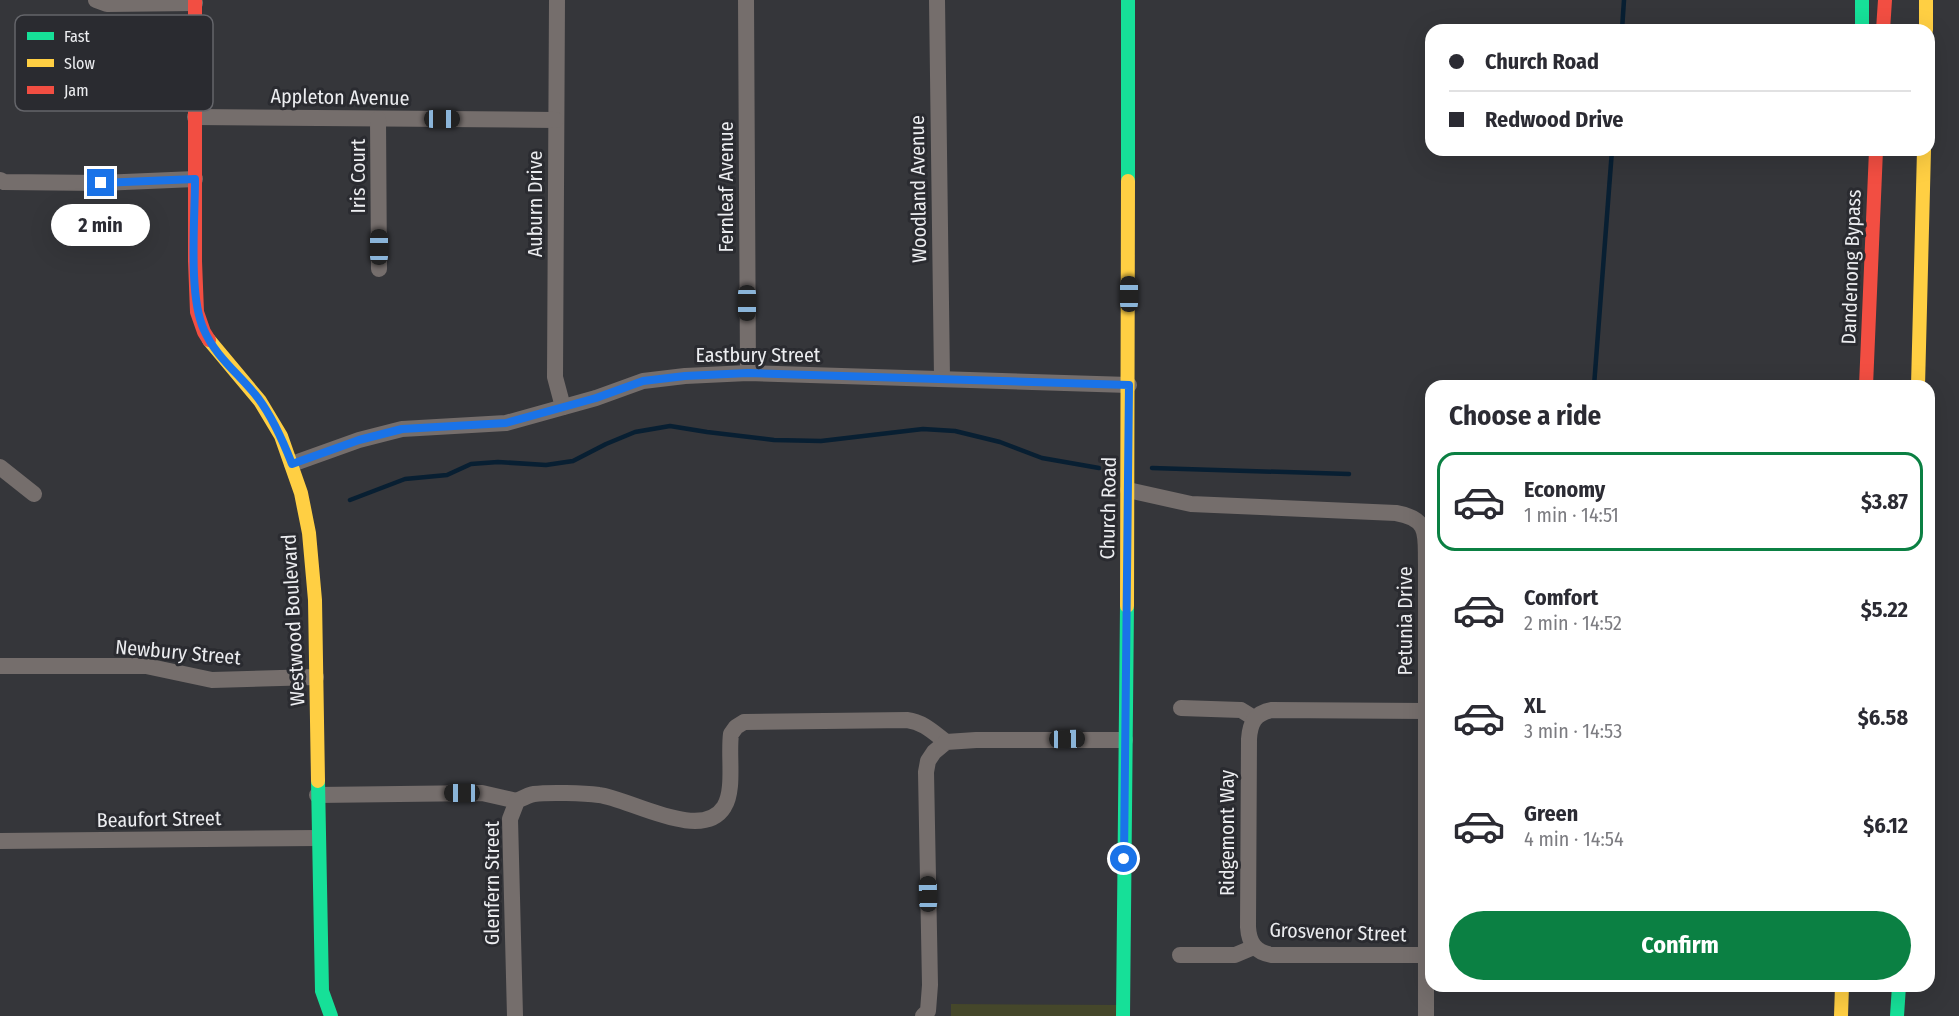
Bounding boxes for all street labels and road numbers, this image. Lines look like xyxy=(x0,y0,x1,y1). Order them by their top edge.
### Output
street label: Appleton Avenue xyxy=(270,84,410,110)
street label: Woodland Avenue xyxy=(905,115,931,263)
street label: Fernleaf Avenue xyxy=(714,121,738,253)
street label: Iris Court xyxy=(346,138,370,213)
street label: Auburn Drive xyxy=(523,151,547,257)
street label: Dandenong Bypass xyxy=(1836,189,1866,345)
street label: Eastbury Street xyxy=(696,343,821,367)
street label: Church Road xyxy=(1095,456,1121,560)
street label: Westwood Boulevard xyxy=(277,534,309,706)
street label: Petunia Drive xyxy=(1393,566,1417,676)
street label: Newbury Street xyxy=(114,635,242,669)
street label: Ridgemont Way xyxy=(1215,770,1239,896)
street label: Beaufort Street xyxy=(96,806,222,832)
street label: Glenfern Street xyxy=(480,820,504,945)
street label: Grosvenor Street xyxy=(1269,918,1407,946)

